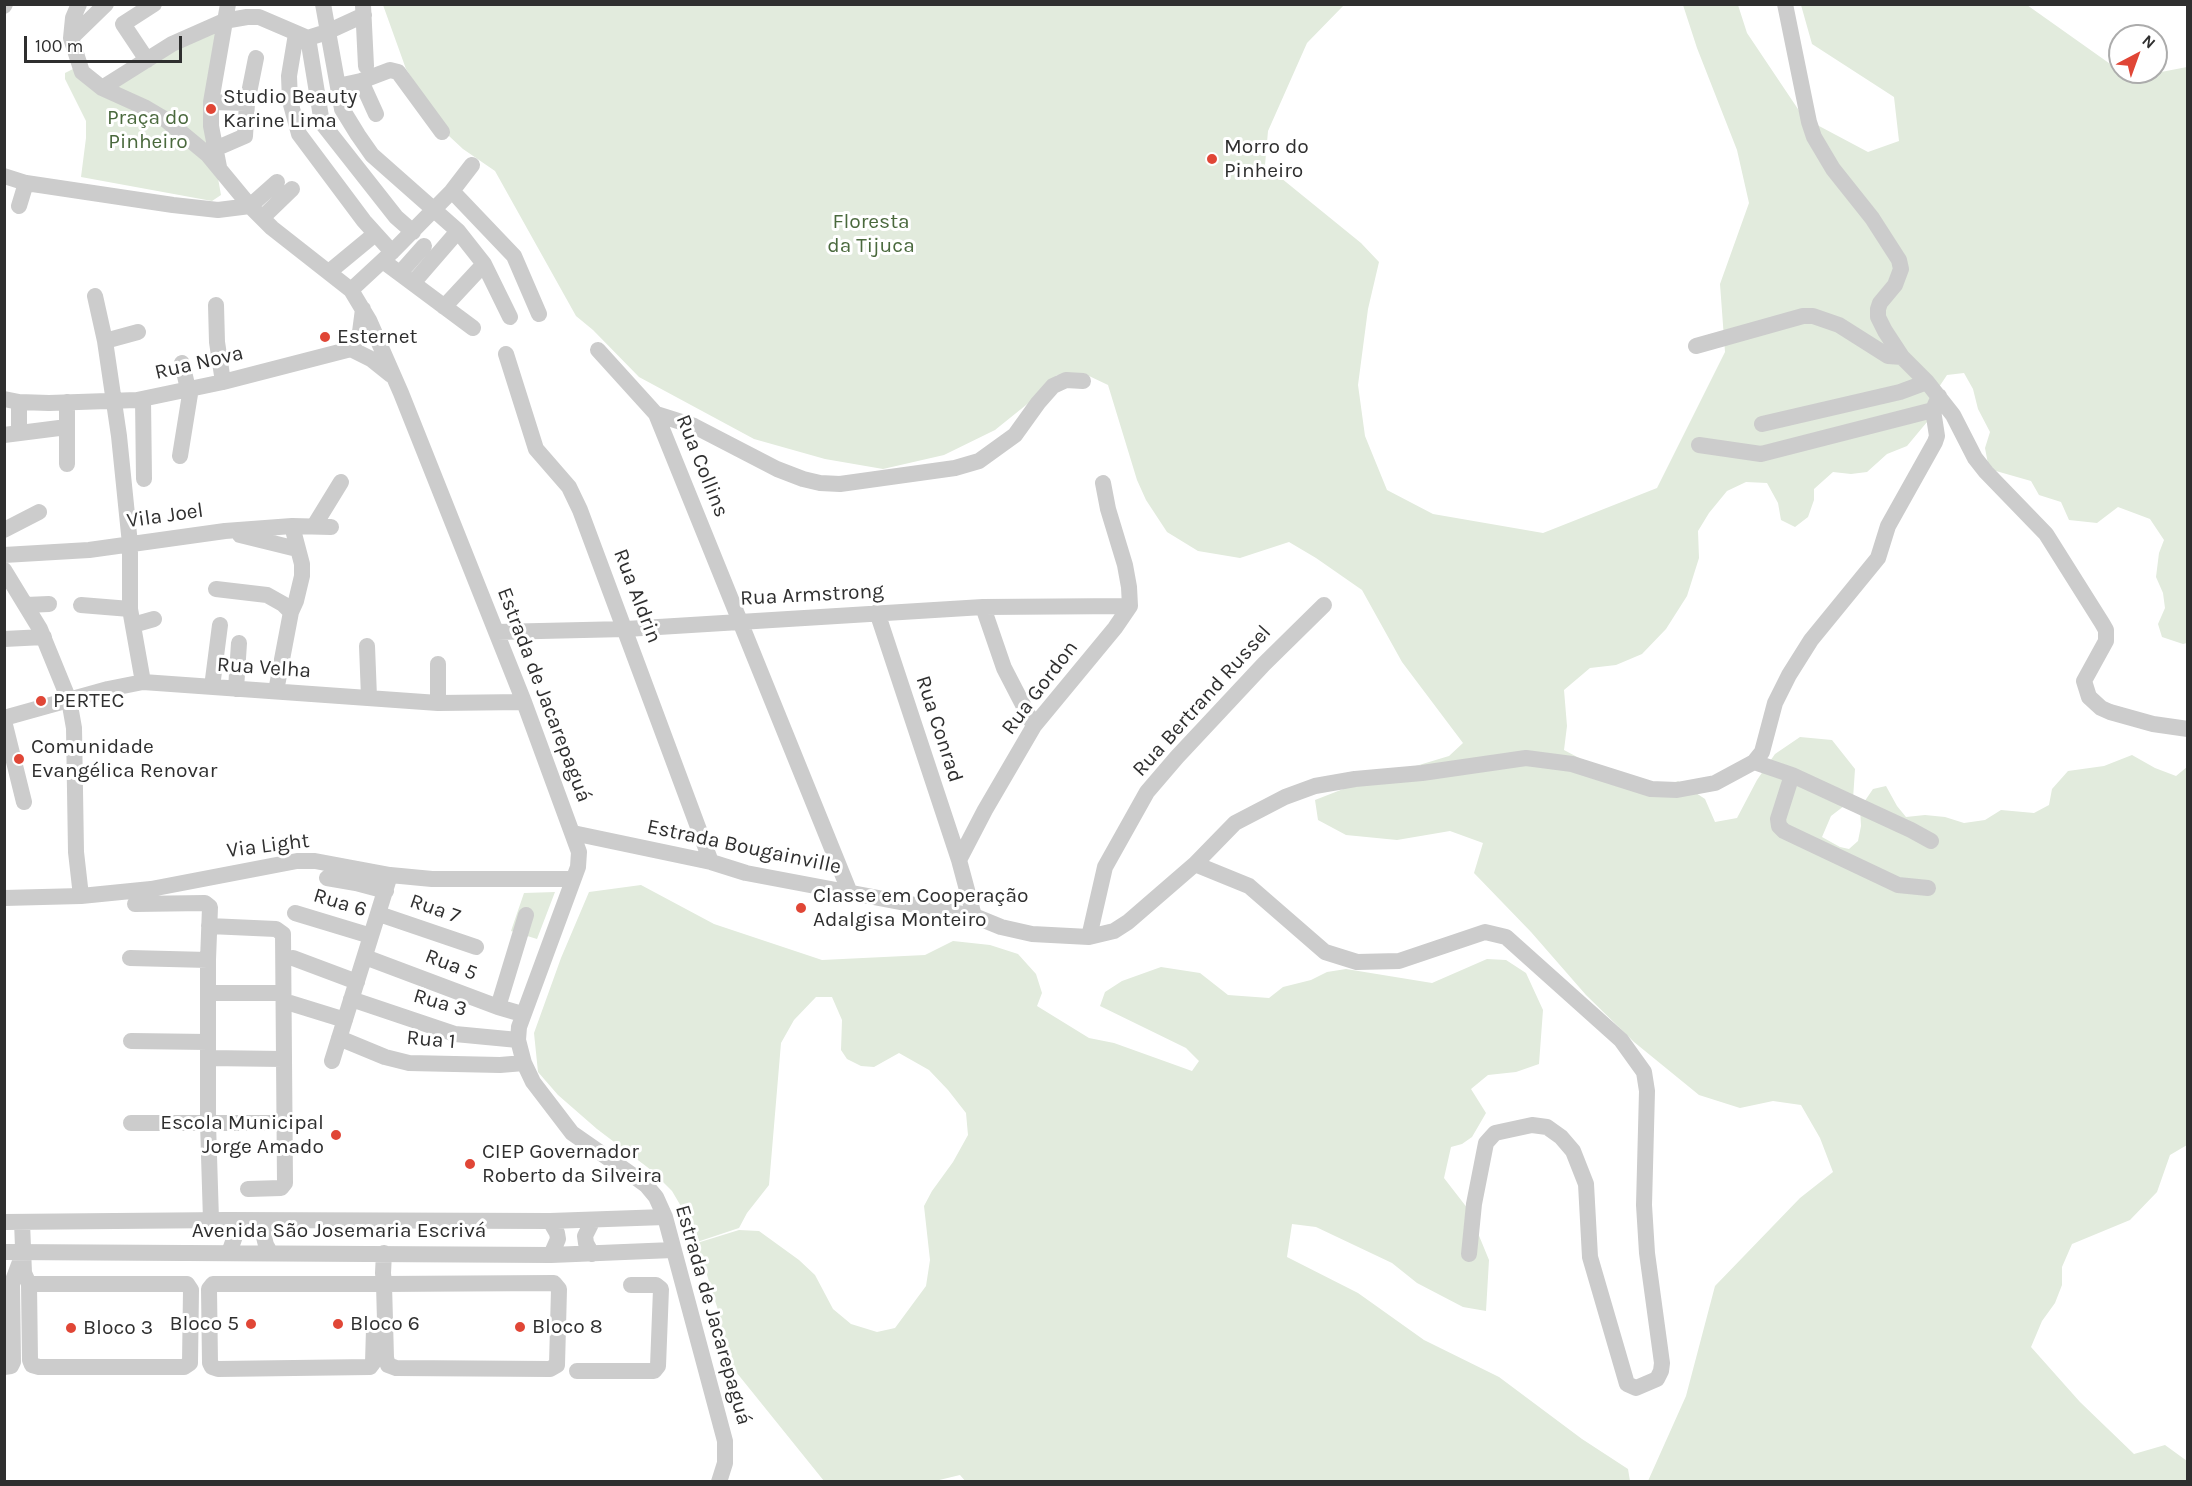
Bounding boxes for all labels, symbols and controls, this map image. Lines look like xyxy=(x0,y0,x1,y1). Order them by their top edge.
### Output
scale bar xyxy=(27,24,184,62)
north arrow xyxy=(2108,24,2168,84)
text: N xyxy=(2138,31,2159,52)
text: 100 m xyxy=(35,35,83,57)
place label: Studio Beauty Karine Lima xyxy=(223,84,357,134)
marker: Studio Beauty Karine Lima xyxy=(204,102,218,116)
park label: Praça do Pinheiro xyxy=(107,105,189,155)
place label: Morro do Pinheiro xyxy=(1224,134,1309,184)
marker: Morro do Pinheiro xyxy=(1205,152,1219,166)
park label: Floresta da Tijuca xyxy=(827,209,915,259)
place label: Esternet xyxy=(337,324,417,350)
marker: Esternet xyxy=(318,330,332,344)
street label: Rua Nova xyxy=(152,341,246,385)
street label: Rua Collins xyxy=(670,411,734,521)
street label: Vila Joel xyxy=(125,498,205,534)
street label: Rua Aldrin xyxy=(607,545,667,647)
street label: Rua Armstrong xyxy=(739,579,885,611)
street label: Estrada de Jacarepaguá xyxy=(491,584,597,806)
street label: Rua Bertrand Russel xyxy=(1127,620,1277,782)
street label: Rua Gordon xyxy=(996,636,1084,740)
street label: Rua Velha xyxy=(216,652,312,684)
street label: Rua Conrad xyxy=(910,672,968,786)
place label: PERTEC xyxy=(53,688,124,714)
marker: PERTEC xyxy=(34,694,48,708)
place label: Comunidade Evangélica Renovar xyxy=(31,734,217,784)
marker: Comunidade Evangélica Renovar xyxy=(12,752,26,766)
street label: Estrada Bougainville xyxy=(645,814,843,880)
street label: Via Light xyxy=(225,828,311,864)
street label: Rua 6 xyxy=(310,883,370,923)
place label: Classe em Cooperação Adalgisa Monteiro xyxy=(813,883,1028,933)
street label: Rua 7 xyxy=(406,889,464,929)
marker: Classe em Cooperação Adalgisa Monteiro xyxy=(794,901,808,915)
street label: Rua 5 xyxy=(421,944,481,986)
street label: Rua 3 xyxy=(410,983,470,1023)
street label: Rua 1 xyxy=(405,1025,457,1055)
place label: Escola Municipal Jorge Amado xyxy=(160,1110,324,1160)
marker: Escola Municipal Jorge Amado xyxy=(329,1128,343,1142)
place label: CIEP Governador Roberto da Silveira xyxy=(482,1139,662,1189)
marker: CIEP Governador Roberto da Silveira xyxy=(463,1157,477,1171)
street label: Estrada de Jacarepaguá xyxy=(669,1202,757,1428)
street label: Avenida São Josemaria Escrivá xyxy=(192,1218,486,1244)
place label: Bloco 5 xyxy=(169,1311,239,1337)
place label: Bloco 6 xyxy=(350,1311,420,1337)
place label: Bloco 8 xyxy=(532,1314,603,1340)
place label: Bloco 3 xyxy=(83,1315,153,1341)
marker: Bloco 5 xyxy=(244,1317,258,1331)
marker: Bloco 6 xyxy=(331,1317,345,1331)
marker: Bloco 8 xyxy=(513,1320,527,1334)
marker: Bloco 3 xyxy=(64,1321,78,1335)

